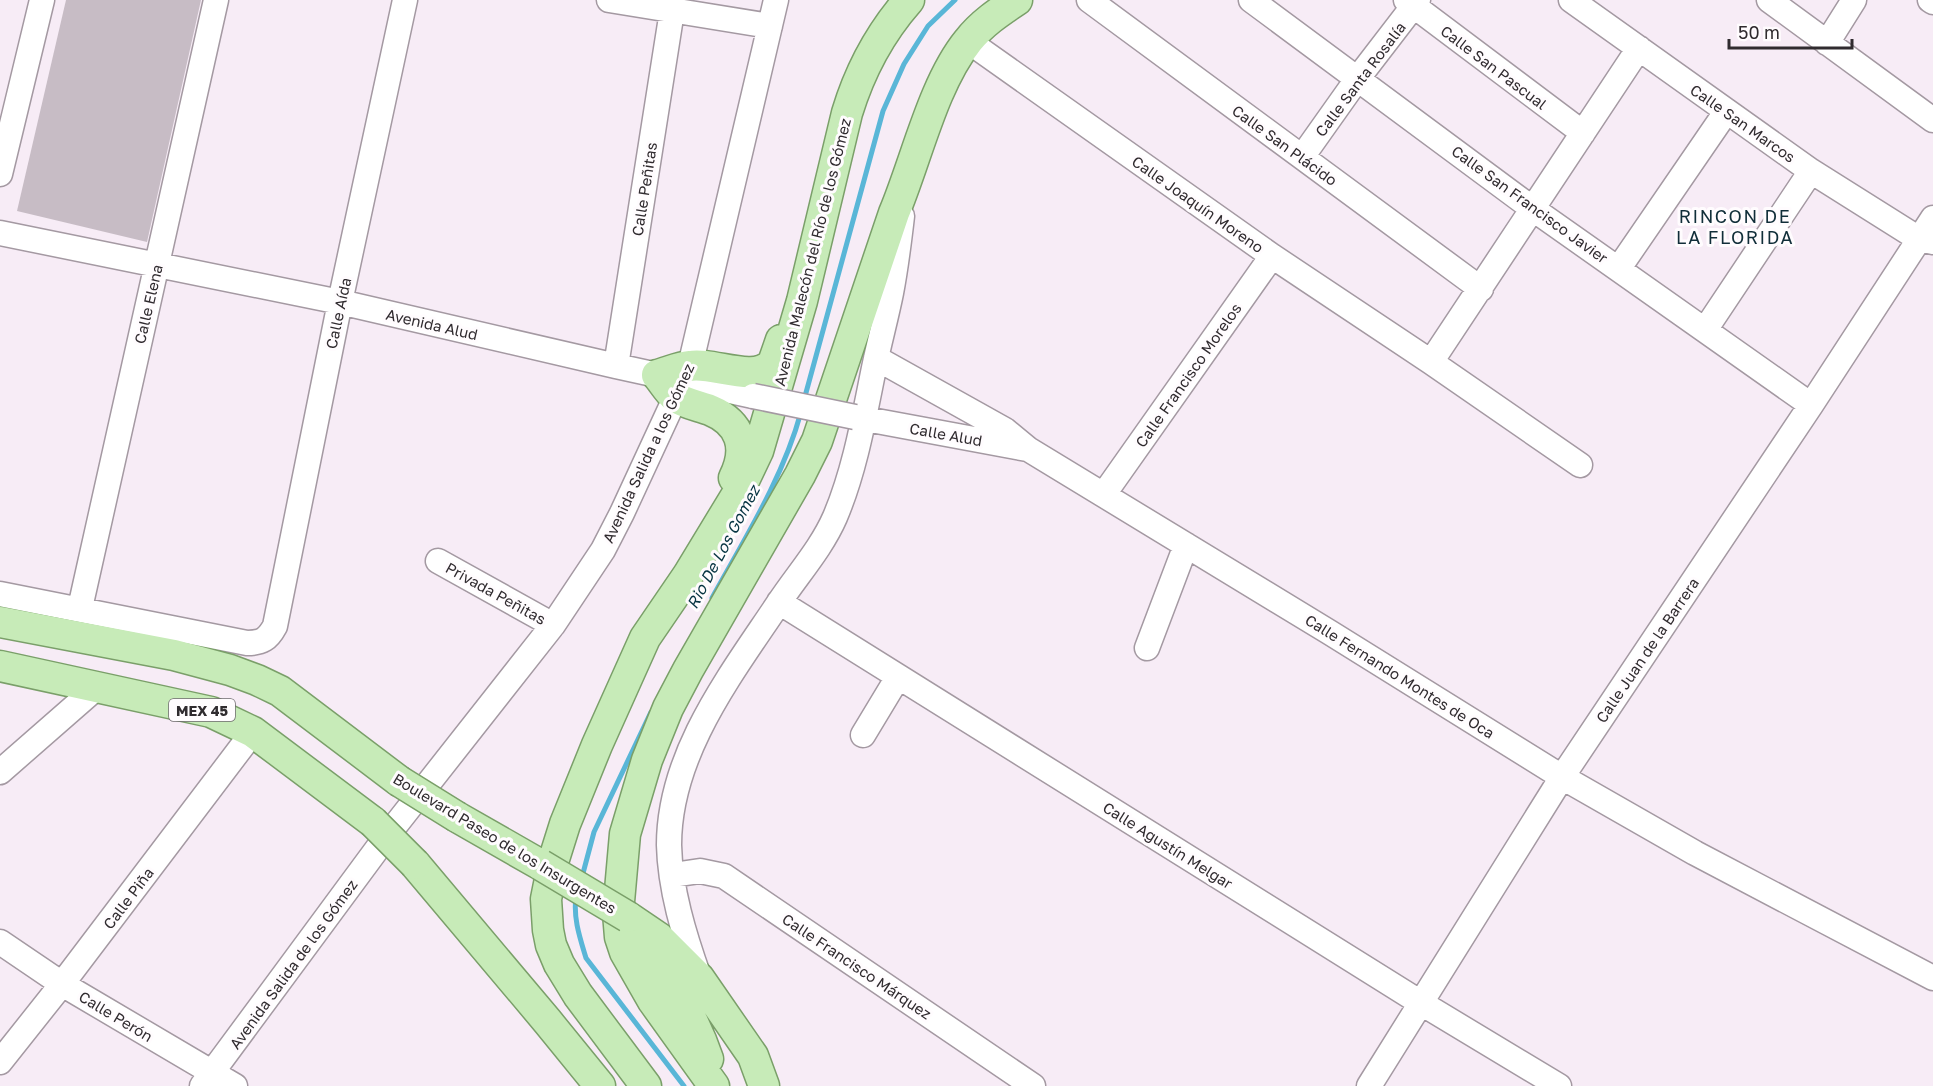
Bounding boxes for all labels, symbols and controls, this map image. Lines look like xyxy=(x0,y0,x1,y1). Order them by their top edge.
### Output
scale bar xyxy=(1729,12,1852,50)
street label: Calle Santa Rosalía xyxy=(1311,18,1409,140)
street label: Calle San Pascual xyxy=(1437,21,1551,113)
text: 50 m xyxy=(1738,21,1780,43)
street label: Calle San Marcos xyxy=(1687,80,1799,166)
street label: Calle San Plácido xyxy=(1229,101,1341,189)
street label: Avenida Malecón del Río de los Gómez xyxy=(770,116,854,388)
street label: Calle Peñitas xyxy=(628,141,660,237)
street label: Calle San Francisco Javier xyxy=(1448,141,1612,267)
street label: Calle Joaquín Moreno xyxy=(1129,152,1267,256)
district label: RINCON DE LA FLORIDA xyxy=(1676,205,1794,248)
street label: Calle Elena xyxy=(130,263,166,345)
street label: Calle Aída xyxy=(322,276,354,350)
street label: Calle Francisco Morelos xyxy=(1131,299,1245,451)
street label: Avenida Alud xyxy=(384,305,480,343)
street label: Avenida Salida a los Gómez xyxy=(598,360,698,546)
street label: Calle Alud xyxy=(908,419,984,449)
water label: Rio De Los Gomez xyxy=(682,480,765,612)
street label: Privada Peñitas xyxy=(443,558,549,628)
street label: Calle Juan de la Barrera xyxy=(1592,574,1702,726)
street label: Calle Fernando Montes de Oca xyxy=(1302,610,1498,742)
road number: MEX 45 xyxy=(169,699,235,721)
street label: Boulevard Paseo de los Insurgentes xyxy=(390,769,620,917)
street label: Calle Agustín Melgar xyxy=(1100,798,1236,892)
street label: Calle Piña xyxy=(99,864,157,932)
street label: Avenida Salida de los Gómez xyxy=(225,875,361,1052)
street label: Calle Francisco Márquez xyxy=(779,909,935,1023)
street label: Calle Perón xyxy=(76,987,156,1045)

